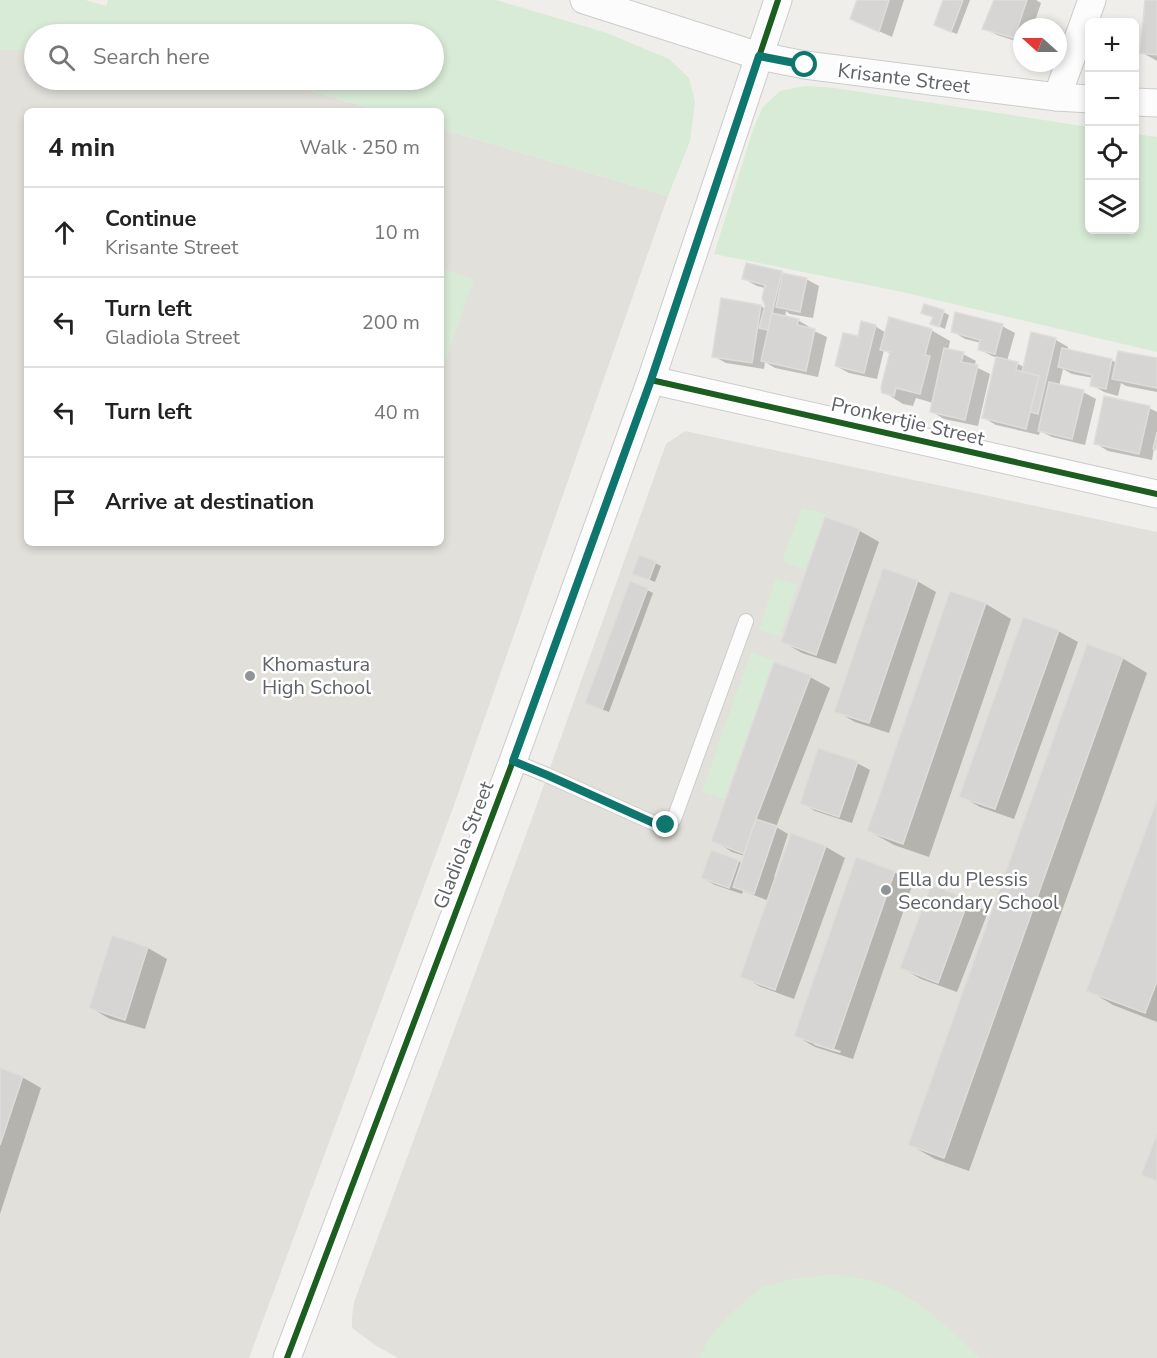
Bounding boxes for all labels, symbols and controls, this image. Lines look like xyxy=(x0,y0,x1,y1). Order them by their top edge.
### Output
north arrow xyxy=(1013,18,1067,72)
map controls xyxy=(1085,18,1139,234)
button: + xyxy=(1085,18,1139,72)
search box xyxy=(24,24,444,90)
icon: search xyxy=(45,41,78,74)
text: Search here xyxy=(93,42,210,72)
route start xyxy=(791,51,817,77)
street label: Krisante Street xyxy=(836,57,973,100)
button: − xyxy=(1085,72,1139,126)
button: locate xyxy=(1085,126,1139,180)
text: 4 min xyxy=(48,130,115,165)
text: Walk · 250 m xyxy=(300,134,420,161)
button: layers xyxy=(1085,180,1139,234)
text: Continue xyxy=(105,204,196,234)
icon: ahead xyxy=(48,216,81,249)
text: 10 m xyxy=(374,219,420,246)
text: Krisante Street xyxy=(105,234,238,261)
text: Turn left xyxy=(105,294,192,324)
icon: left xyxy=(48,306,81,339)
text: 200 m xyxy=(362,309,420,336)
text: Gladiola Street xyxy=(105,324,240,351)
street label: Pronkertjie Street xyxy=(828,391,988,452)
icon: left xyxy=(48,396,81,429)
text: Turn left xyxy=(105,397,192,427)
text: 40 m xyxy=(374,399,420,426)
icon: arrive xyxy=(48,486,81,519)
text: Arrive at destination xyxy=(105,487,314,517)
place label: Khomastura High School xyxy=(262,651,371,701)
marker: Khomastura High School xyxy=(243,669,257,683)
street label: Gladiola Street xyxy=(427,777,501,913)
route end xyxy=(652,811,678,837)
place label: Ella du Plessis Secondary School xyxy=(898,866,1059,916)
marker: Ella du Plessis Secondary School xyxy=(879,883,893,897)

